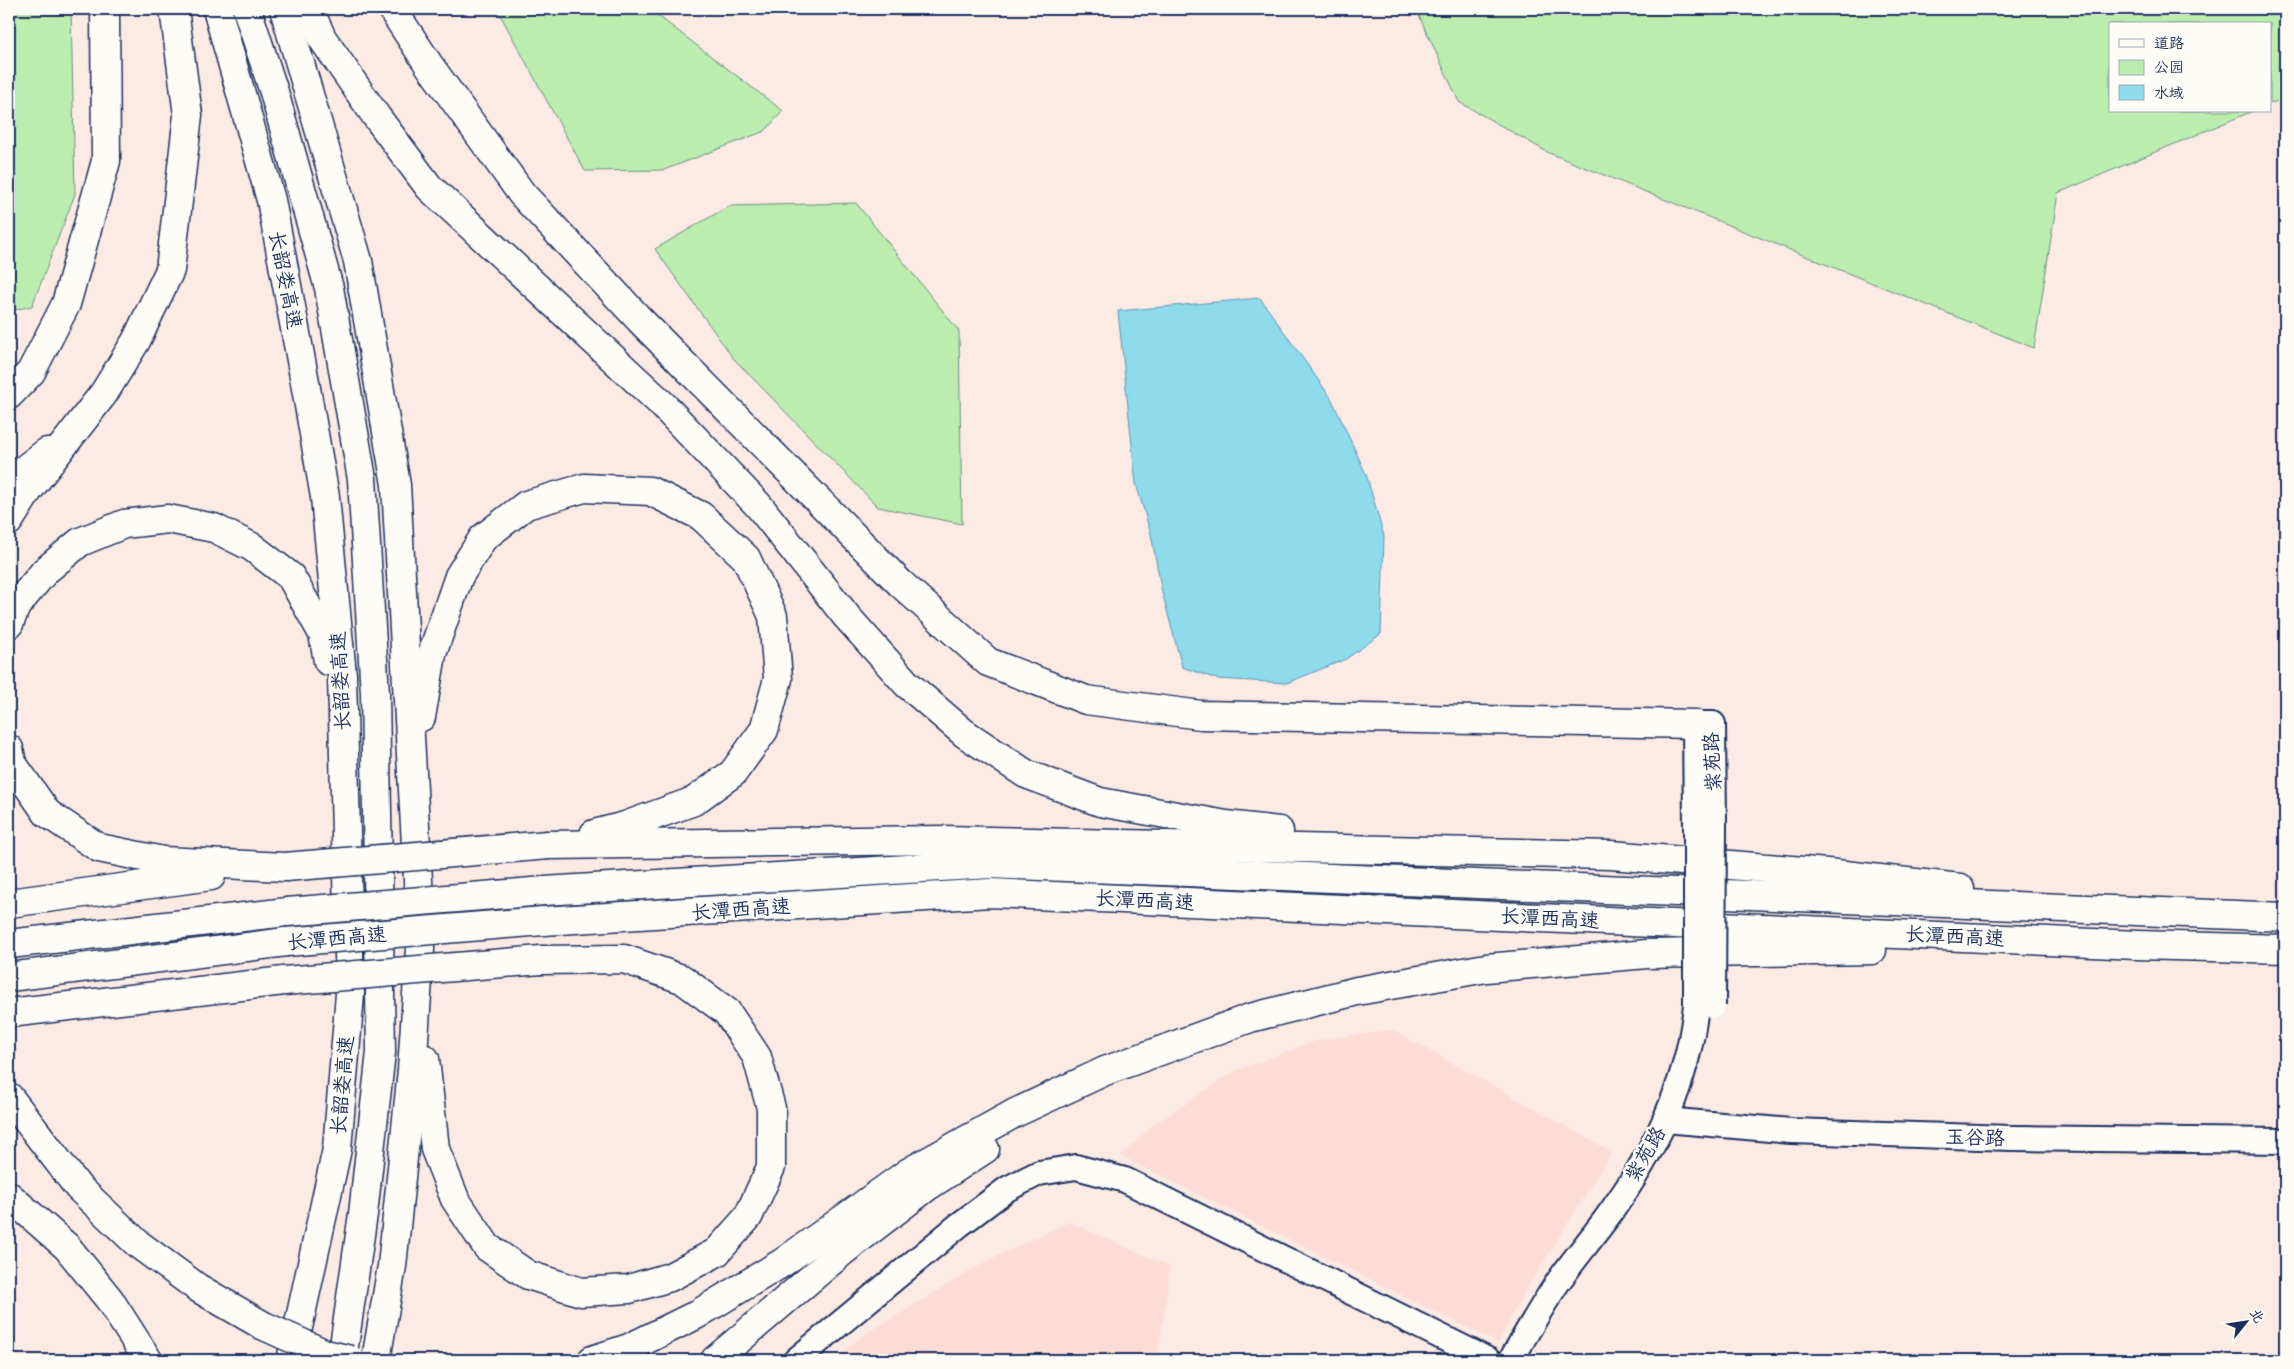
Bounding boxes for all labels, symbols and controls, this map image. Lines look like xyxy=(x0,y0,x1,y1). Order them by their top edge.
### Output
legend xyxy=(2109,22,2272,112)
text: 道路 xyxy=(2154,34,2184,53)
text: 公园 xyxy=(2154,58,2184,77)
text: 水域 xyxy=(2154,84,2184,103)
street label: 长韶娄高速 xyxy=(264,229,307,332)
street label: 长韶娄高速 xyxy=(325,630,356,732)
street label: 紫苑路 xyxy=(1698,730,1727,793)
street label: 长潭西高速 xyxy=(1094,885,1196,916)
street label: 长潭西高速 xyxy=(690,894,792,925)
street label: 长潭西高速 xyxy=(1499,903,1601,934)
street label: 长潭西高速 xyxy=(1904,921,2006,952)
street label: 长潭西高速 xyxy=(286,922,388,955)
street label: 长韶娄高速 xyxy=(326,1034,359,1136)
street label: 紫苑路 xyxy=(1620,1121,1672,1186)
street label: 玉谷路 xyxy=(1945,1124,2006,1151)
north arrow xyxy=(2222,1296,2272,1346)
text: 北 xyxy=(2246,1305,2268,1326)

